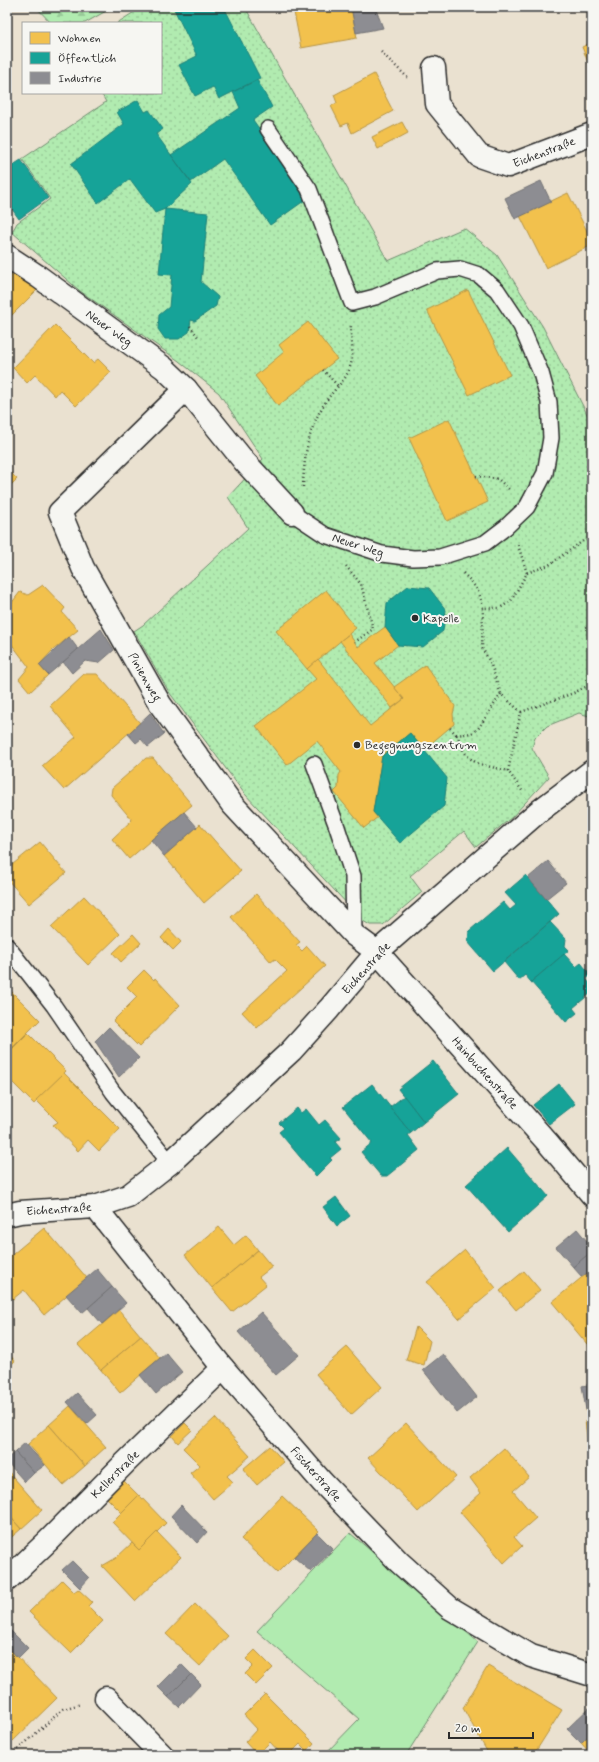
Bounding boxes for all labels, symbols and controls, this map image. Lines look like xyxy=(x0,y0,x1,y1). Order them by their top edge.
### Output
legend xyxy=(22,22,162,94)
text: Wohnen xyxy=(58,31,101,47)
text: Öffentlich xyxy=(58,51,117,67)
text: Industrie xyxy=(58,71,102,87)
street label: Eichenstraße xyxy=(511,134,578,172)
street label: Neuer Weg xyxy=(82,307,135,351)
street label: Neuer Weg xyxy=(330,530,386,562)
place label: Kapelle xyxy=(423,611,460,627)
marker: Kapelle xyxy=(410,613,420,623)
street label: Pinienweg xyxy=(123,650,165,706)
place label: Begegnungszentrum xyxy=(365,738,477,755)
marker: Begegnungszentrum xyxy=(352,740,362,750)
street label: Eichenstraße xyxy=(339,939,395,998)
street label: Hainbuchenstraße xyxy=(447,1034,521,1113)
street label: Eichenstraße xyxy=(26,1200,92,1220)
street label: Fischerstraße xyxy=(286,1444,344,1506)
street label: Kellerstraße xyxy=(88,1447,144,1502)
scale bar xyxy=(449,1714,533,1740)
text: 20 m xyxy=(455,1721,481,1737)

